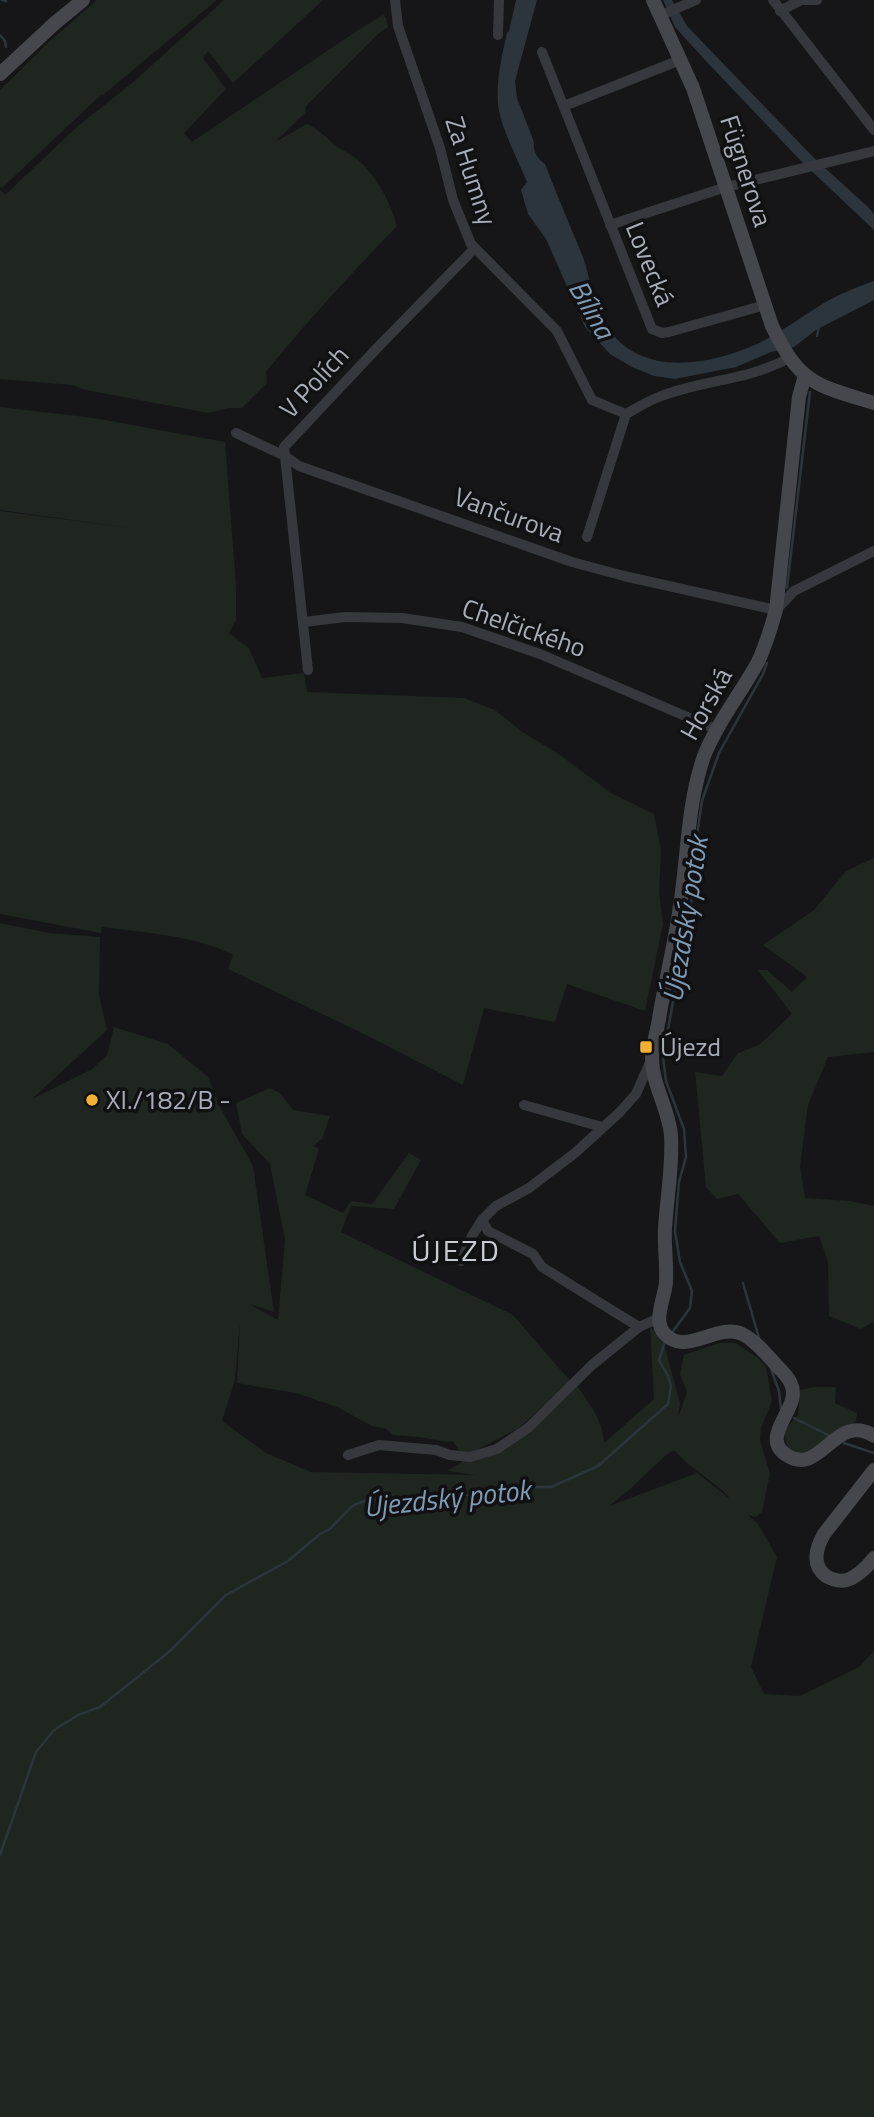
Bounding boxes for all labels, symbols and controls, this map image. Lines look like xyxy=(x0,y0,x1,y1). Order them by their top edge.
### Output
street label: Fügnerova xyxy=(710,110,783,232)
street label: Za Humny xyxy=(436,111,507,230)
street label: Lovecká xyxy=(616,216,685,312)
water label: Bílina xyxy=(558,271,628,348)
street label: V Polích xyxy=(270,337,358,427)
street label: Vančurova xyxy=(449,477,569,552)
street label: Chelčického xyxy=(457,588,591,667)
street label: Horská xyxy=(670,660,741,747)
water label: Újezdský potok xyxy=(650,830,719,1005)
place label: Újezd xyxy=(660,1027,721,1066)
marker: Újezd xyxy=(638,1039,654,1055)
place label: XI./182/B - xyxy=(106,1080,231,1119)
marker: XI./182/B - xyxy=(84,1092,100,1108)
district label: ÚJEZD xyxy=(411,1227,501,1273)
water label: Újezdský potok xyxy=(362,1467,536,1528)

